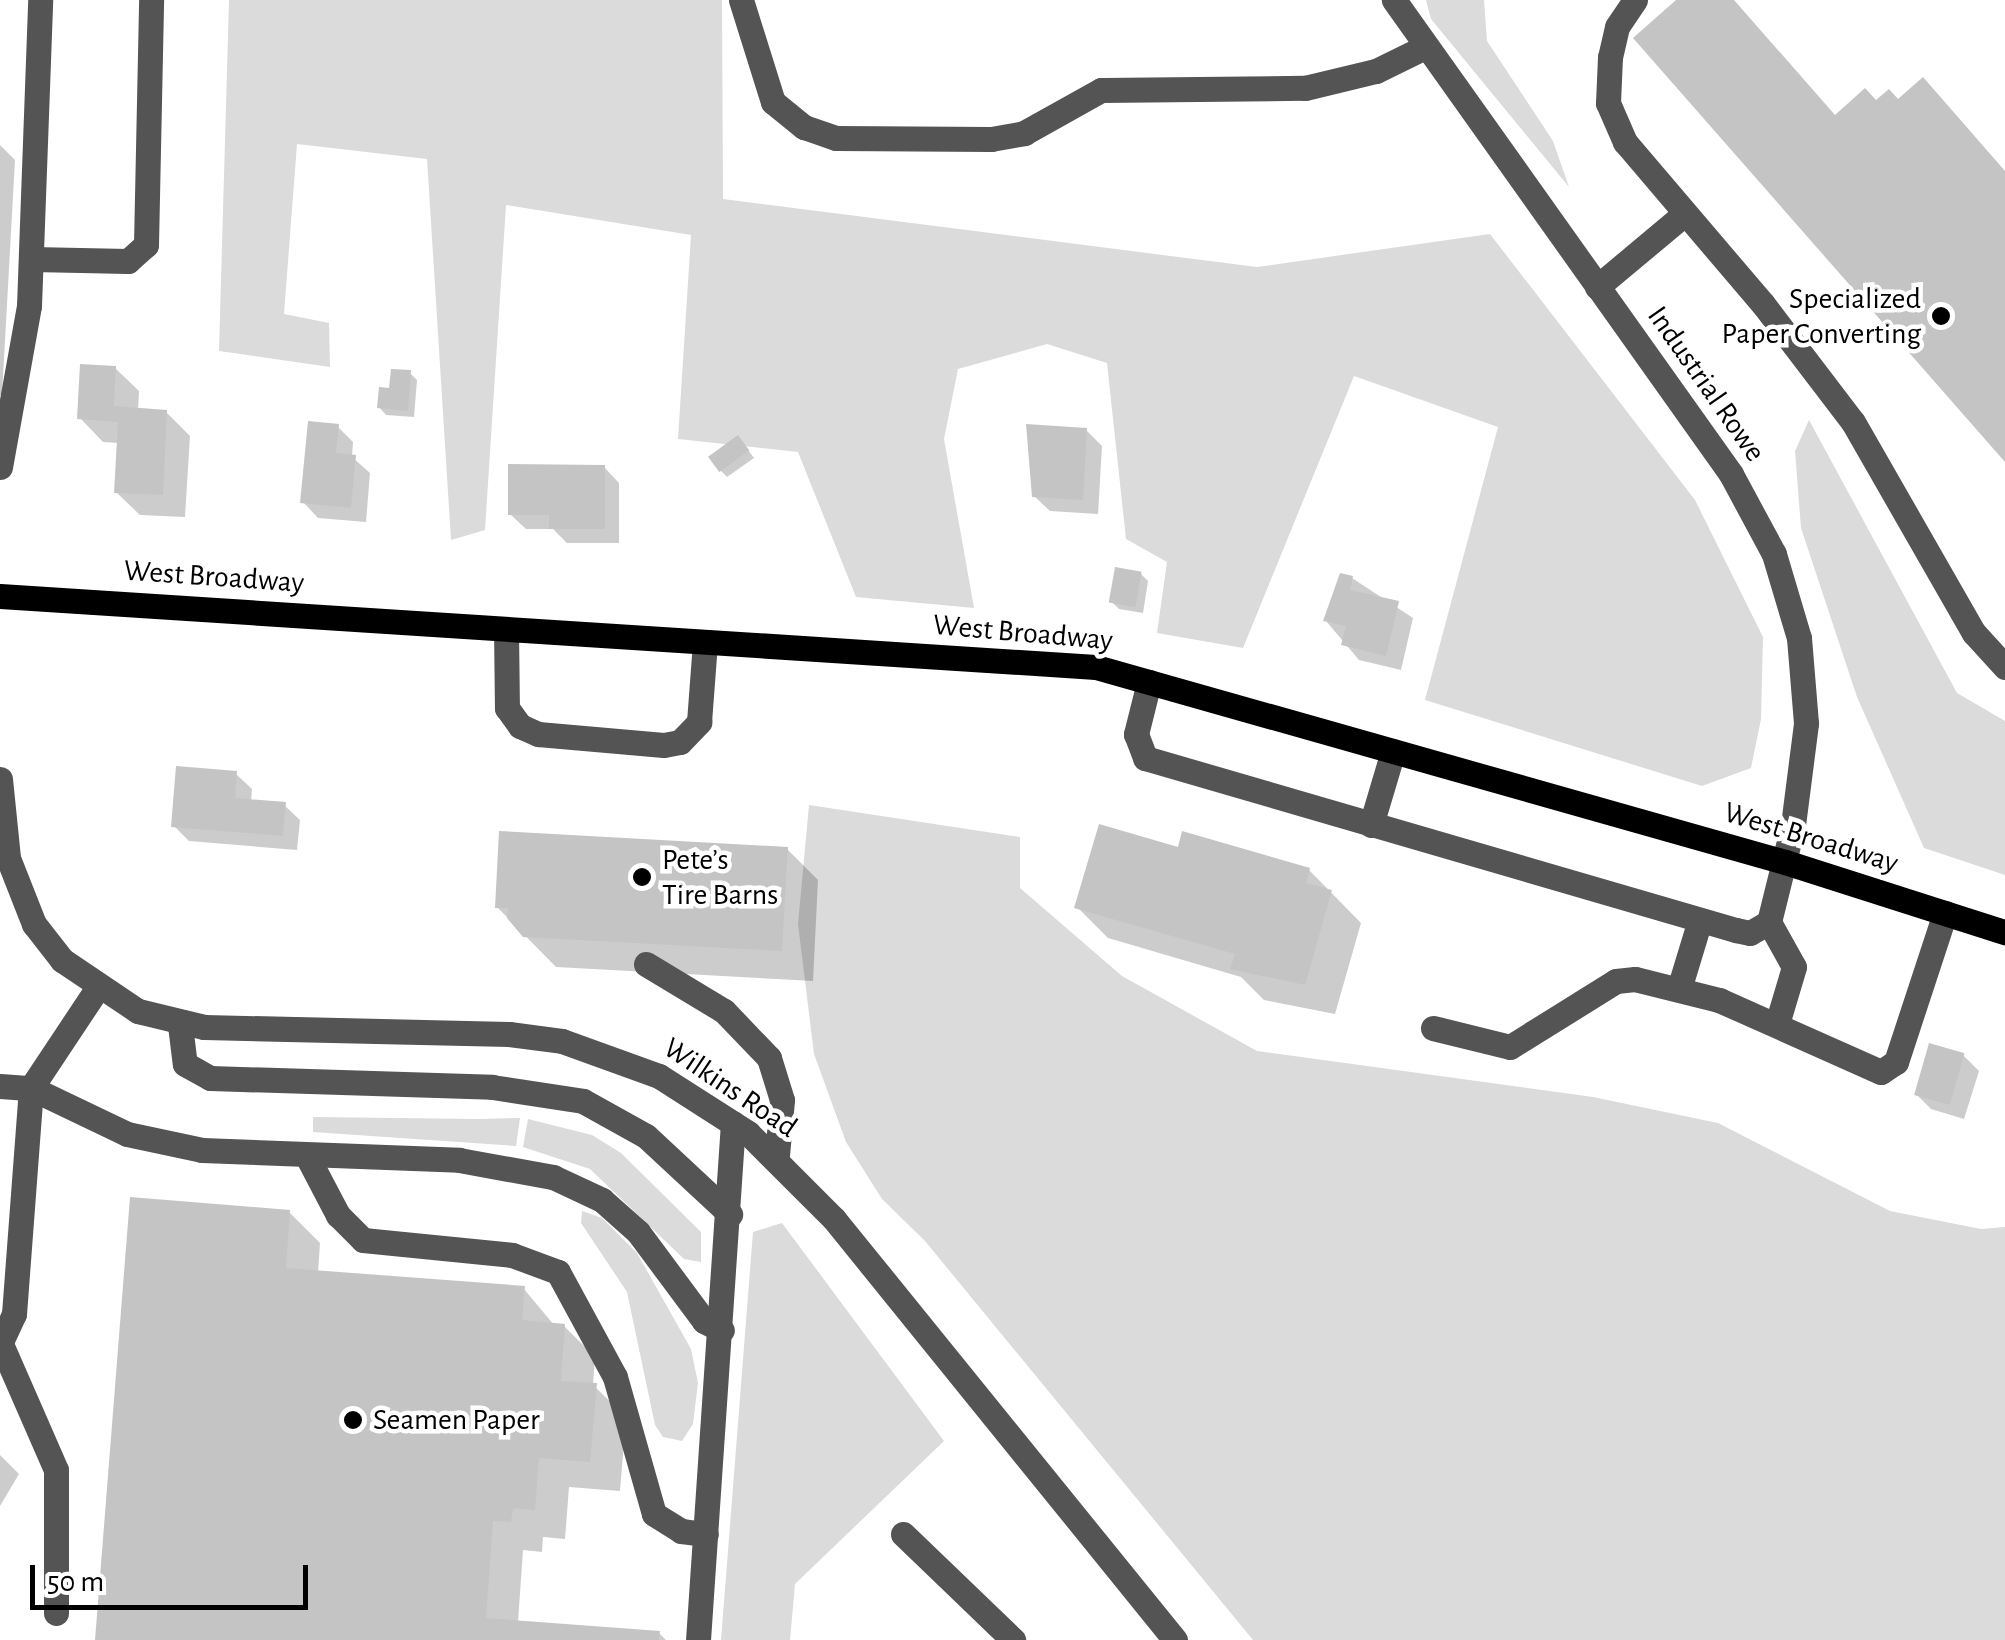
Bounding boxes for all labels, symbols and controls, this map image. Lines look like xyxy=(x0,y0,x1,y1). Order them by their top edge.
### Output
place label: Specialized Paper Converting xyxy=(1722,281,1921,352)
street label: Industrial Rowe xyxy=(1639,299,1773,469)
marker: Specialized Paper Converting xyxy=(1930,305,1952,327)
street label: West Broadway xyxy=(123,553,305,601)
street label: West Broadway xyxy=(932,607,1114,659)
street label: West Broadway xyxy=(1719,794,1903,882)
place label: Pete’s Tire Barns xyxy=(662,842,778,912)
marker: Pete’s Tire Barns xyxy=(631,866,653,888)
street label: Wilkins Road xyxy=(656,1030,804,1146)
place label: Seamen Paper xyxy=(373,1402,540,1438)
marker: Seamen Paper xyxy=(342,1409,364,1431)
scale bar xyxy=(35,1545,312,1607)
text: 50 m xyxy=(47,1567,104,1597)

